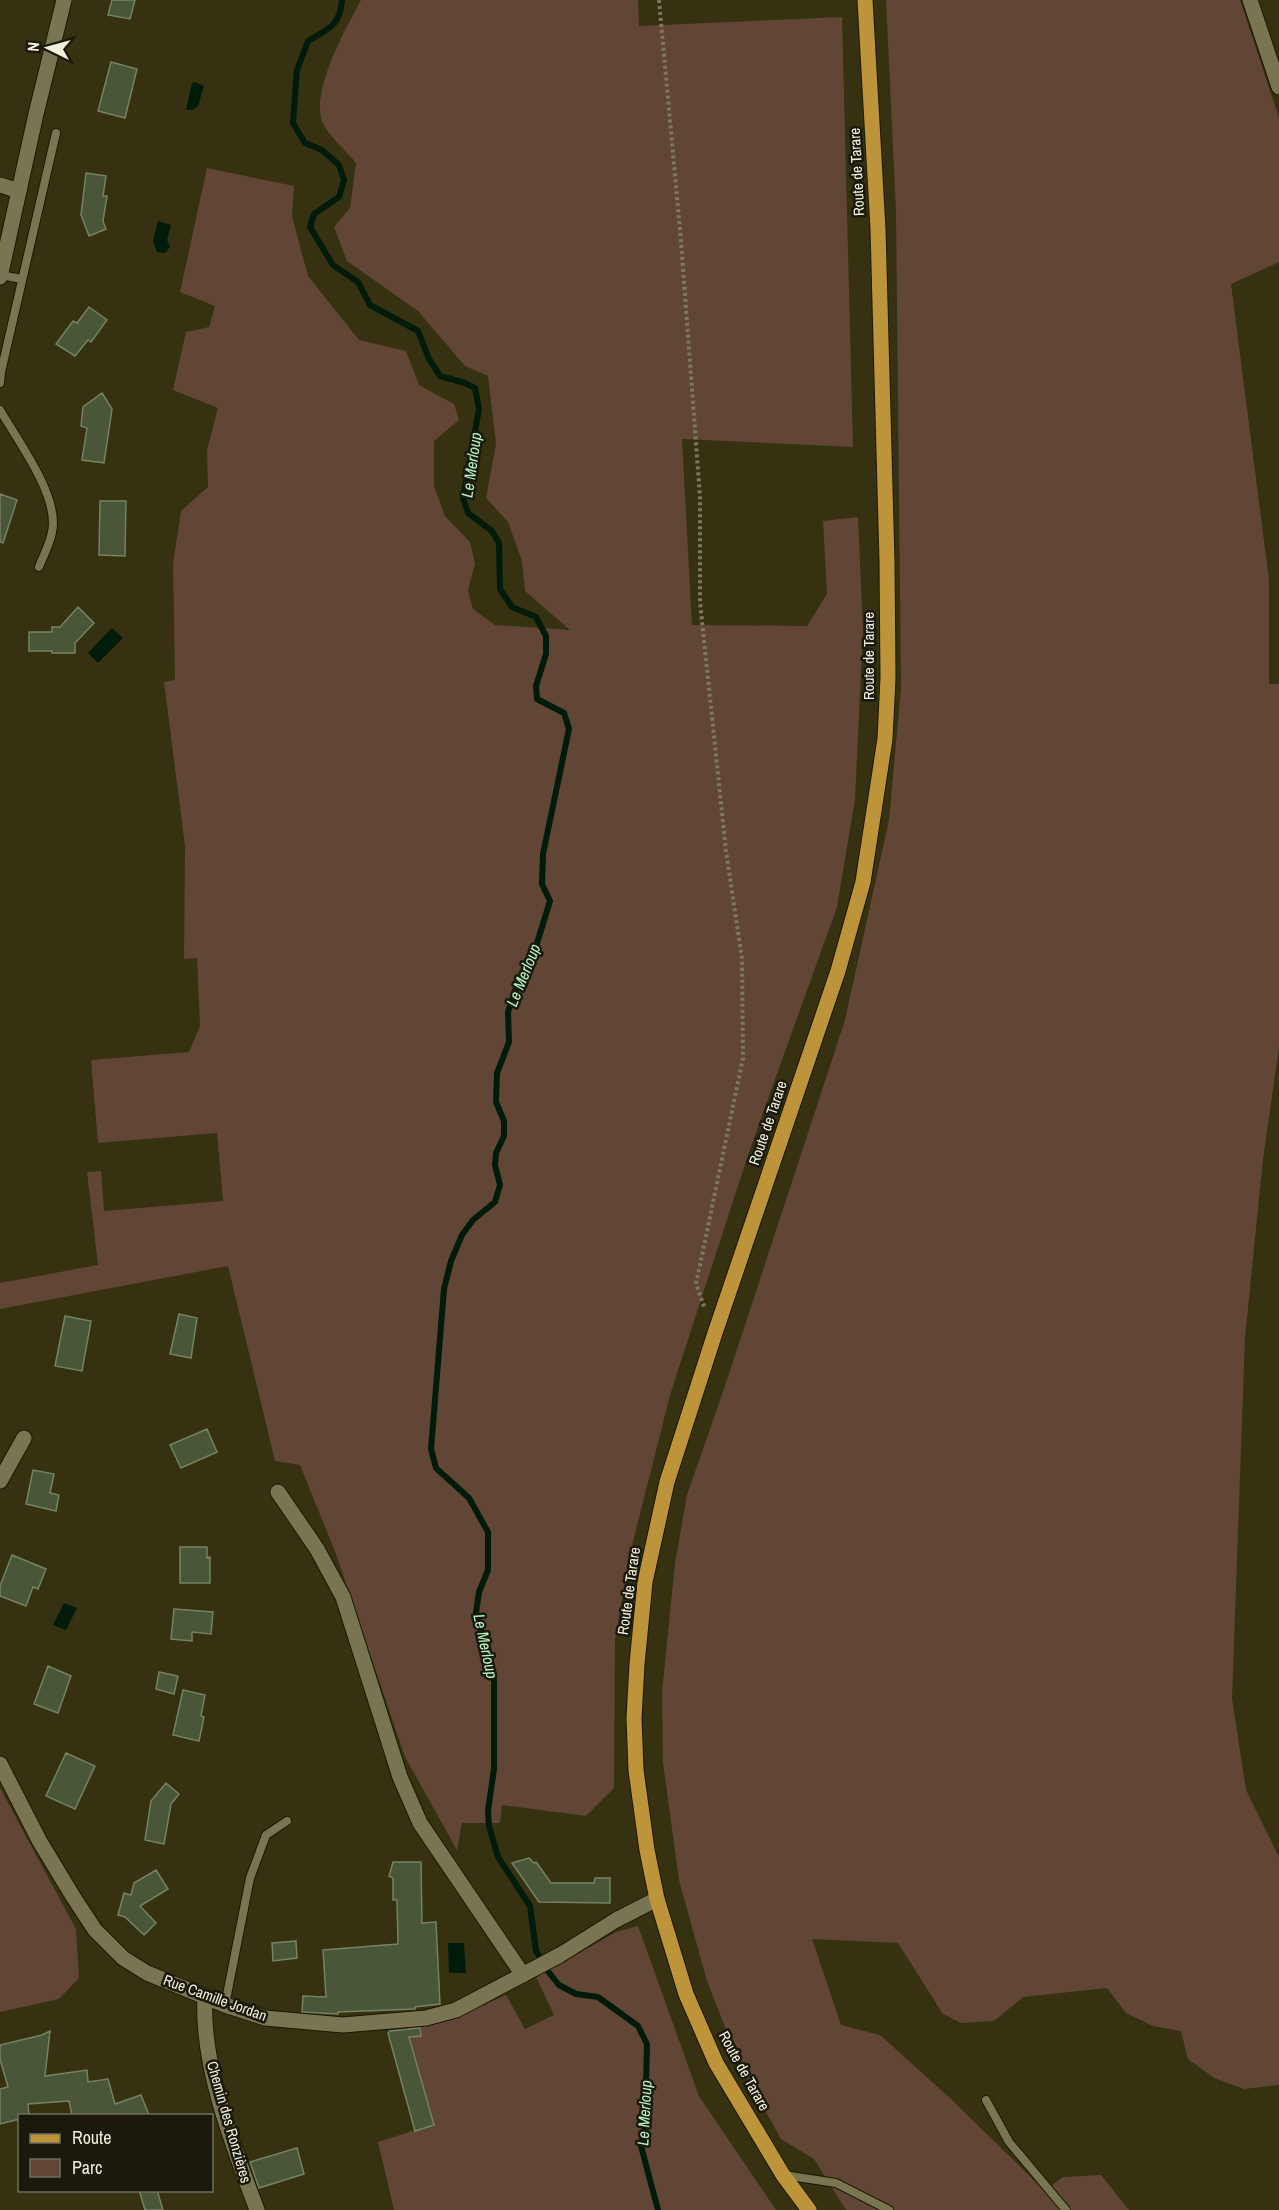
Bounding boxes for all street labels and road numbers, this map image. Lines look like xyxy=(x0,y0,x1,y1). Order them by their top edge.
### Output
street label: Route de Tarare xyxy=(844,127,869,217)
street label: Route de Tarare xyxy=(858,612,879,700)
street label: Route de Tarare xyxy=(743,1078,792,1168)
street label: Route de Tarare xyxy=(612,1546,645,1636)
street label: Rue Camille Jordan xyxy=(161,1969,270,2026)
street label: Route de Tarare xyxy=(714,2027,775,2115)
street label: Chemin des Ronzières xyxy=(202,2059,257,2185)

